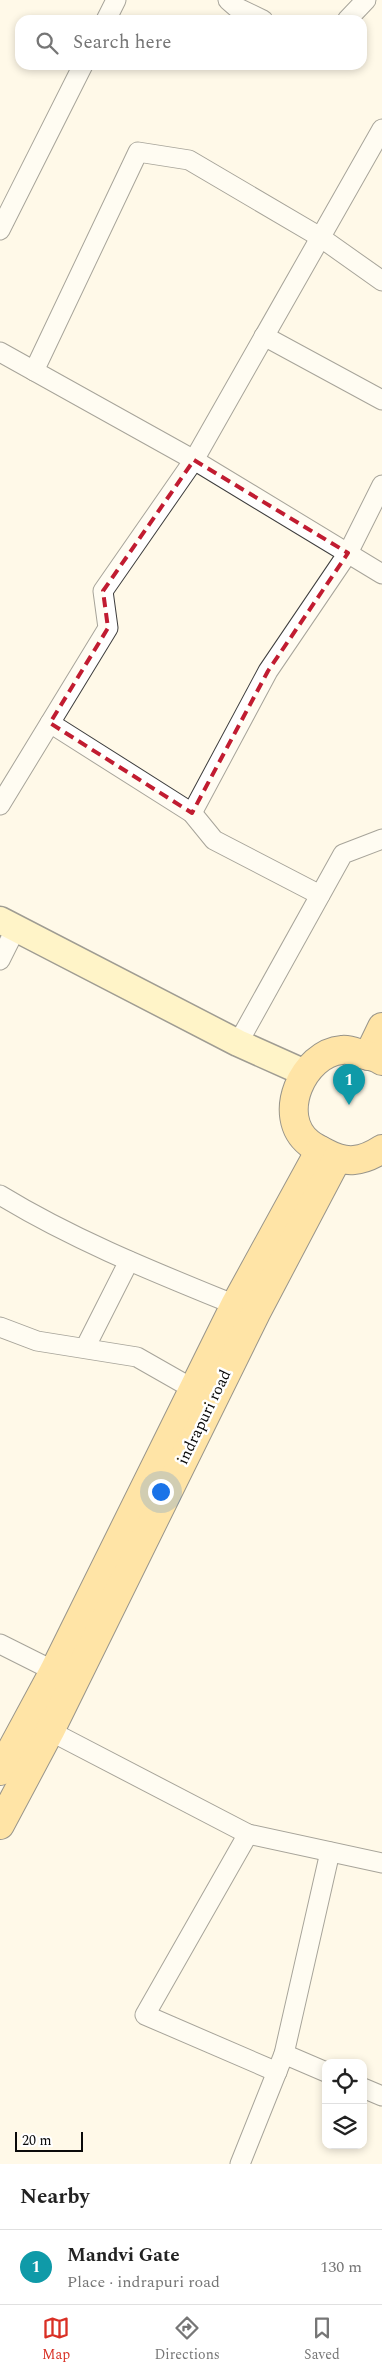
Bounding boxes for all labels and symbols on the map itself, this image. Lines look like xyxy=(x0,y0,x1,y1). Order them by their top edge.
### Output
pin: 1 xyxy=(333,1064,365,1105)
street label: indrapuri road xyxy=(171,1365,237,1468)
your location xyxy=(148,1479,174,1505)
scale bar xyxy=(15,2129,82,2152)

